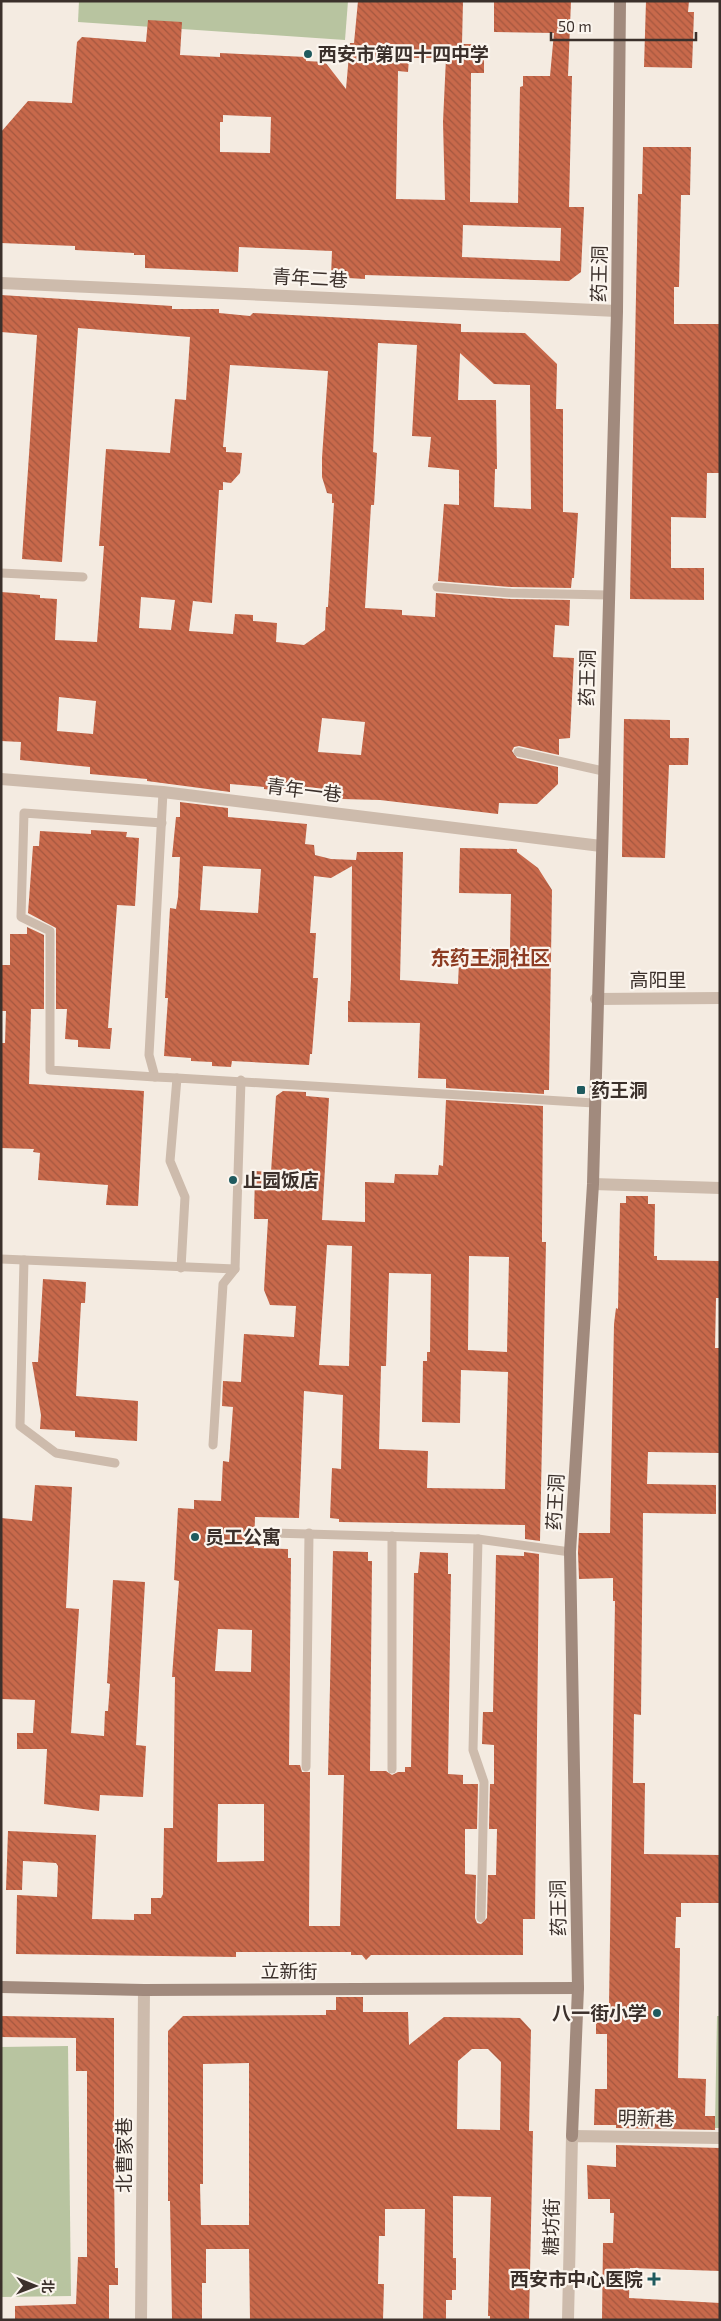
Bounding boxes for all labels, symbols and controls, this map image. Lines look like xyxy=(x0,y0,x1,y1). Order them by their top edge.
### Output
scale bar xyxy=(551,10,696,42)
text: 50 m xyxy=(558,17,592,35)
place label: 西安市第四十四中学 xyxy=(318,42,489,65)
marker: 西安市第四十四中学 xyxy=(302,48,314,60)
street label: 药王洞 xyxy=(587,245,610,303)
street label: 青年二巷 xyxy=(271,264,349,291)
street label: 药王洞 xyxy=(575,649,598,707)
street label: 青年一巷 xyxy=(265,773,343,806)
district label: 东药王洞社区 xyxy=(430,945,550,969)
street label: 高阳里 xyxy=(629,968,687,991)
place label: 药王洞 xyxy=(591,1078,648,1101)
marker: 药王洞 xyxy=(575,1084,587,1096)
place label: 止园饭店 xyxy=(243,1168,319,1191)
marker: 止园饭店 xyxy=(227,1174,239,1186)
street label: 药王洞 xyxy=(542,1473,567,1531)
place label: 员工公寓 xyxy=(205,1525,281,1548)
marker: 员工公寓 xyxy=(189,1531,201,1543)
street label: 药王洞 xyxy=(546,1879,569,1937)
street label: 立新街 xyxy=(260,1959,318,1982)
place label: 八一街小学 xyxy=(552,2001,647,2024)
marker: 八一街小学 xyxy=(651,2007,663,2019)
street label: 明新巷 xyxy=(617,2106,675,2129)
street label: 北曹家巷 xyxy=(112,2117,135,2193)
street label: 糖坊街 xyxy=(539,2198,562,2256)
north arrow xyxy=(10,2261,60,2311)
place label: 西安市中心医院 xyxy=(510,2267,643,2290)
marker: 西安市中心医院 xyxy=(647,2272,661,2286)
text: 北 xyxy=(40,2279,57,2293)

